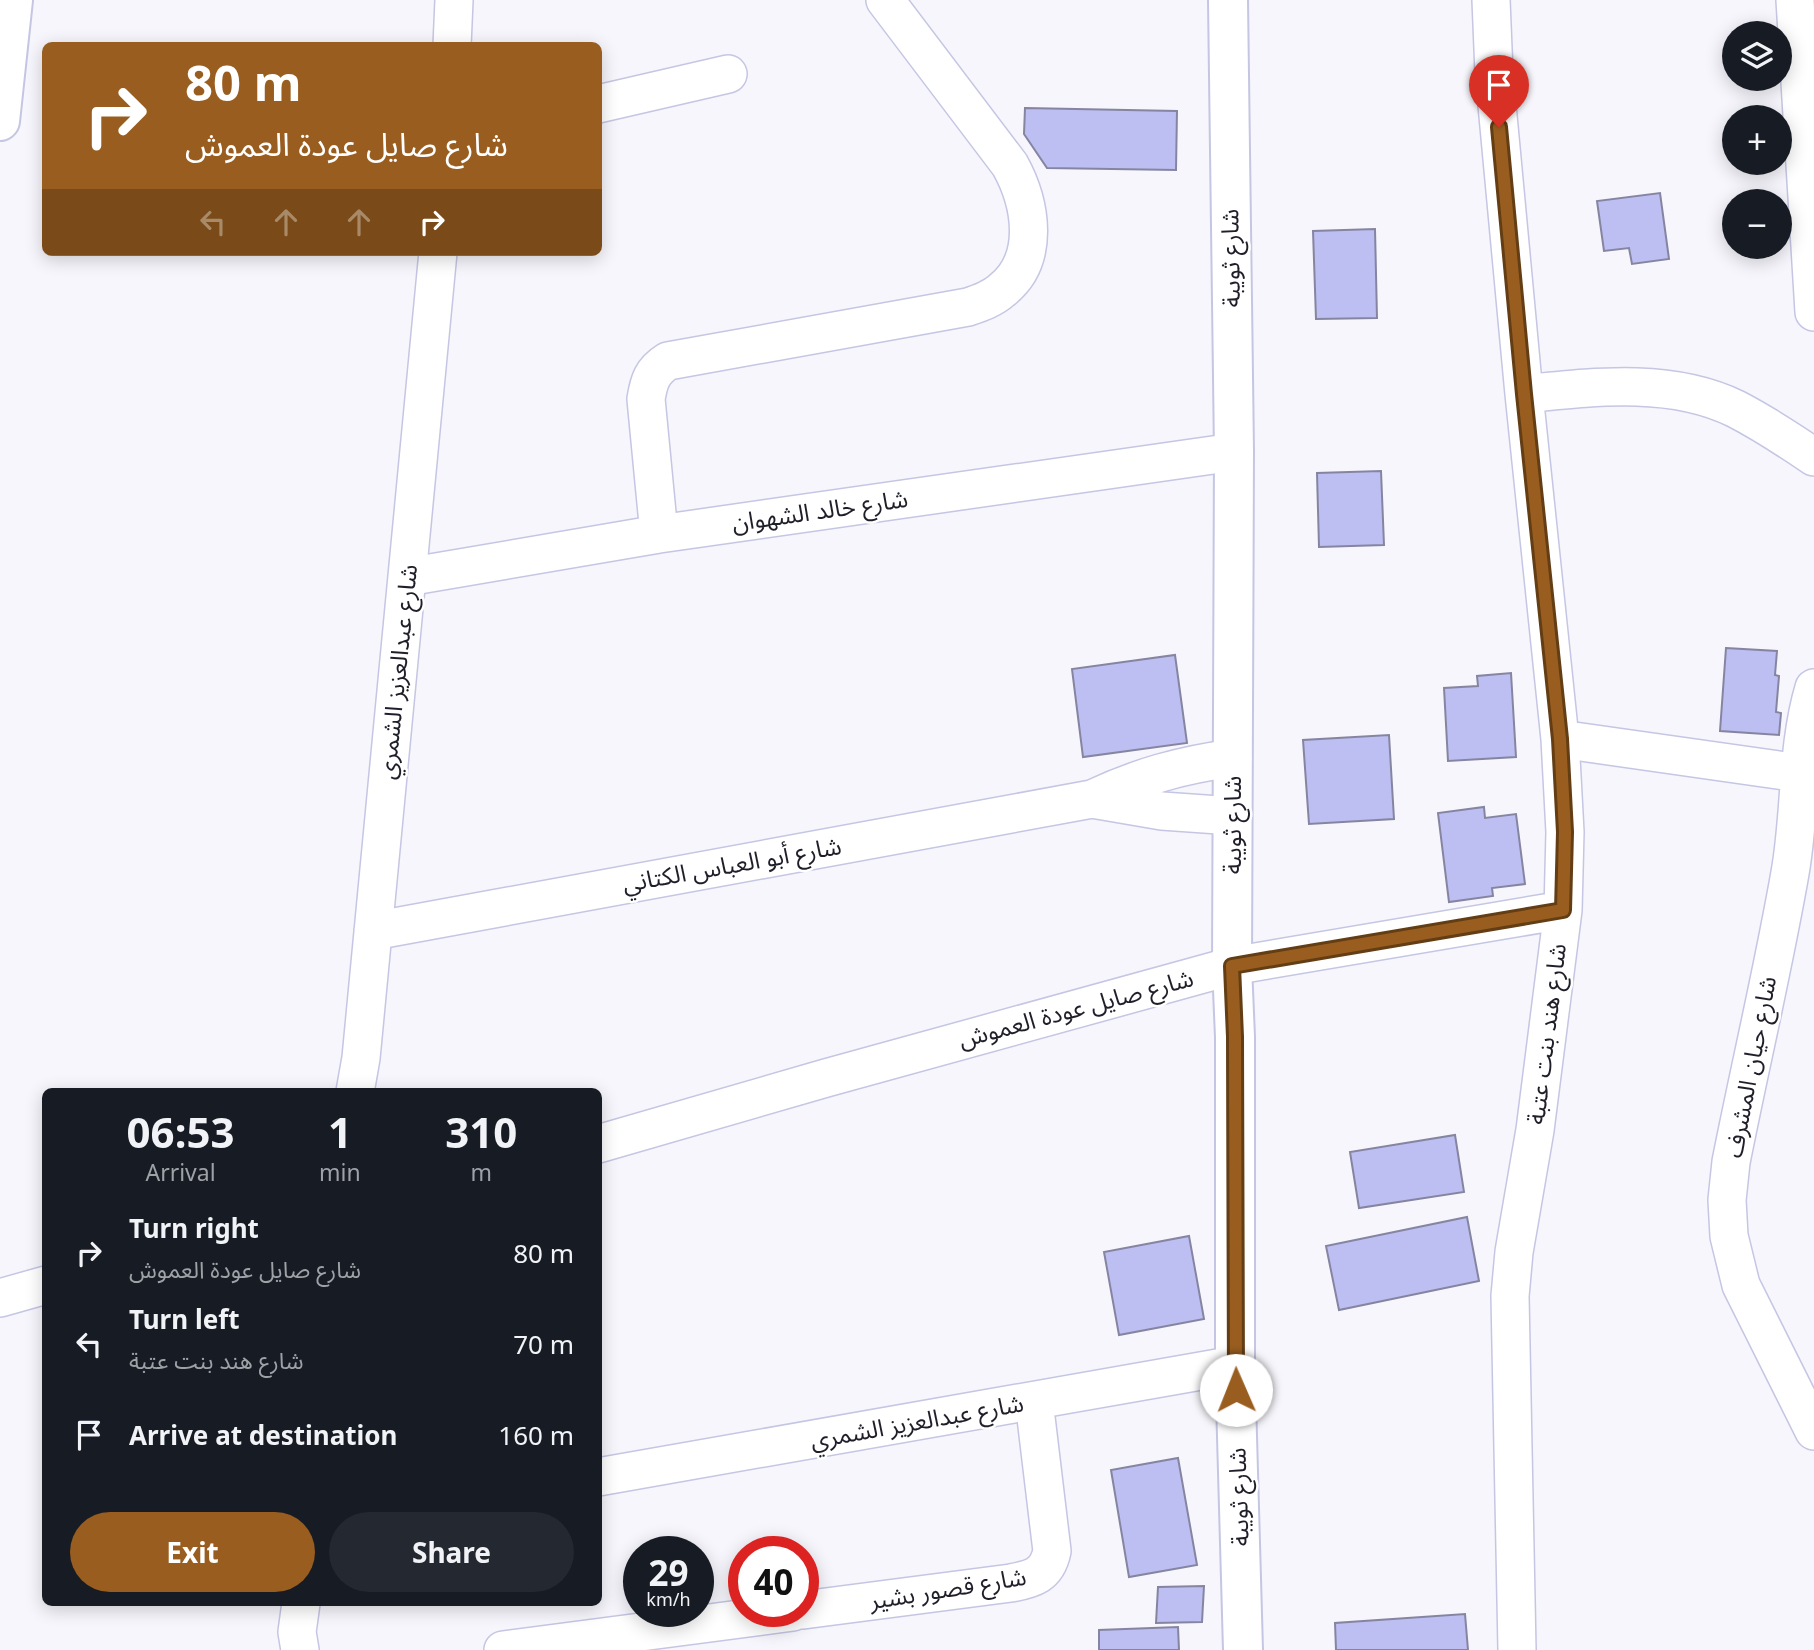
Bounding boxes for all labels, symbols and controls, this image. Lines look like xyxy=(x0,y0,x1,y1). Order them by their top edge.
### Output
map controls xyxy=(1722,21,1792,259)
button: layers xyxy=(1722,21,1792,91)
text: 80 m xyxy=(185,49,302,115)
pin xyxy=(1469,55,1529,127)
icon: arrive xyxy=(1480,66,1518,104)
icon: right xyxy=(70,70,161,161)
button: + xyxy=(1722,105,1792,175)
text: شارع صايل عودة العموش xyxy=(185,122,508,165)
button: − xyxy=(1722,189,1792,259)
icon: left xyxy=(194,203,232,241)
icon: ahead xyxy=(267,203,305,241)
icon: ahead xyxy=(340,203,378,241)
icon: right xyxy=(413,203,451,241)
street label: شارع ثويبة xyxy=(1212,208,1249,308)
street label: شارع خالد الشهوان xyxy=(730,481,910,540)
street label: شارع عبدالعزيز الشمري xyxy=(369,563,428,781)
street label: شارع ثويبة xyxy=(1215,776,1250,874)
street label: شارع أبو العباس الكتاني xyxy=(620,828,844,903)
street label: شارع هند بنت عتبة xyxy=(1518,941,1575,1126)
street label: شارع صايل عودة العموش xyxy=(954,960,1197,1057)
street label: شارع حيان المشرف xyxy=(1716,973,1785,1161)
text: 06:53 xyxy=(127,1103,234,1160)
text: 1 xyxy=(328,1103,352,1160)
text: 310 xyxy=(445,1103,517,1160)
text: Arrival xyxy=(145,1156,216,1188)
text: min xyxy=(319,1156,361,1188)
text: m xyxy=(471,1156,492,1188)
text: Turn right xyxy=(129,1210,259,1246)
icon: right xyxy=(70,1234,108,1272)
text: 80 m xyxy=(513,1235,574,1271)
text: شارع صايل عودة العموش xyxy=(129,1253,361,1285)
text: Turn left xyxy=(129,1301,240,1337)
icon: left xyxy=(70,1325,108,1363)
text: 70 m xyxy=(513,1326,574,1362)
text: شارع هند بنت عتبة xyxy=(129,1344,304,1376)
position arrow xyxy=(1199,1353,1273,1427)
street label: شارع عبدالعزيز الشمري xyxy=(807,1386,1027,1459)
icon: arrive xyxy=(70,1416,108,1454)
text: Arrive at destination xyxy=(129,1417,398,1453)
text: 160 m xyxy=(498,1417,574,1453)
street label: شارع ثويبة xyxy=(1219,1447,1258,1547)
button: Exit xyxy=(70,1512,315,1592)
button: Share xyxy=(329,1512,574,1592)
speed limit sign: 40 xyxy=(728,1536,819,1627)
text: 29 xyxy=(648,1549,689,1596)
street label: شارع قصور بشير xyxy=(866,1559,1029,1618)
text: km/h xyxy=(646,1587,691,1611)

